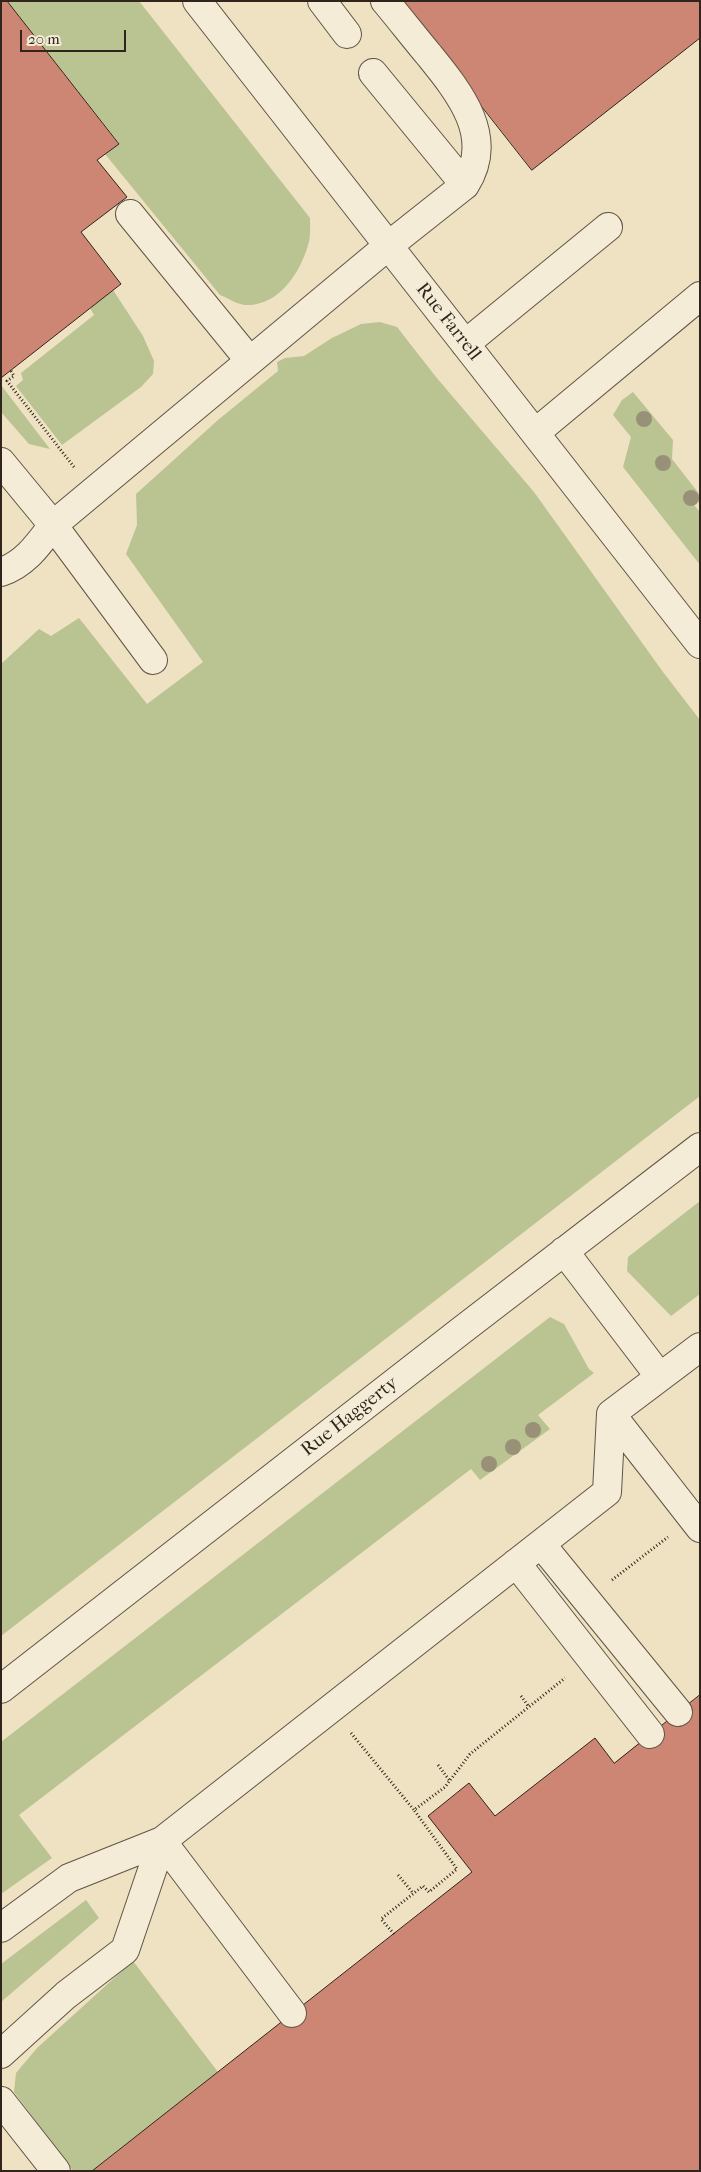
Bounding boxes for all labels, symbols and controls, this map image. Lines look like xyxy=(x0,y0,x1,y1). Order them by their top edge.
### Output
scale bar xyxy=(22,20,129,52)
text: 20 m xyxy=(28,30,60,48)
street label: Rue Farrell xyxy=(411,279,485,365)
street label: Rue Haggerty xyxy=(297,1372,403,1462)

